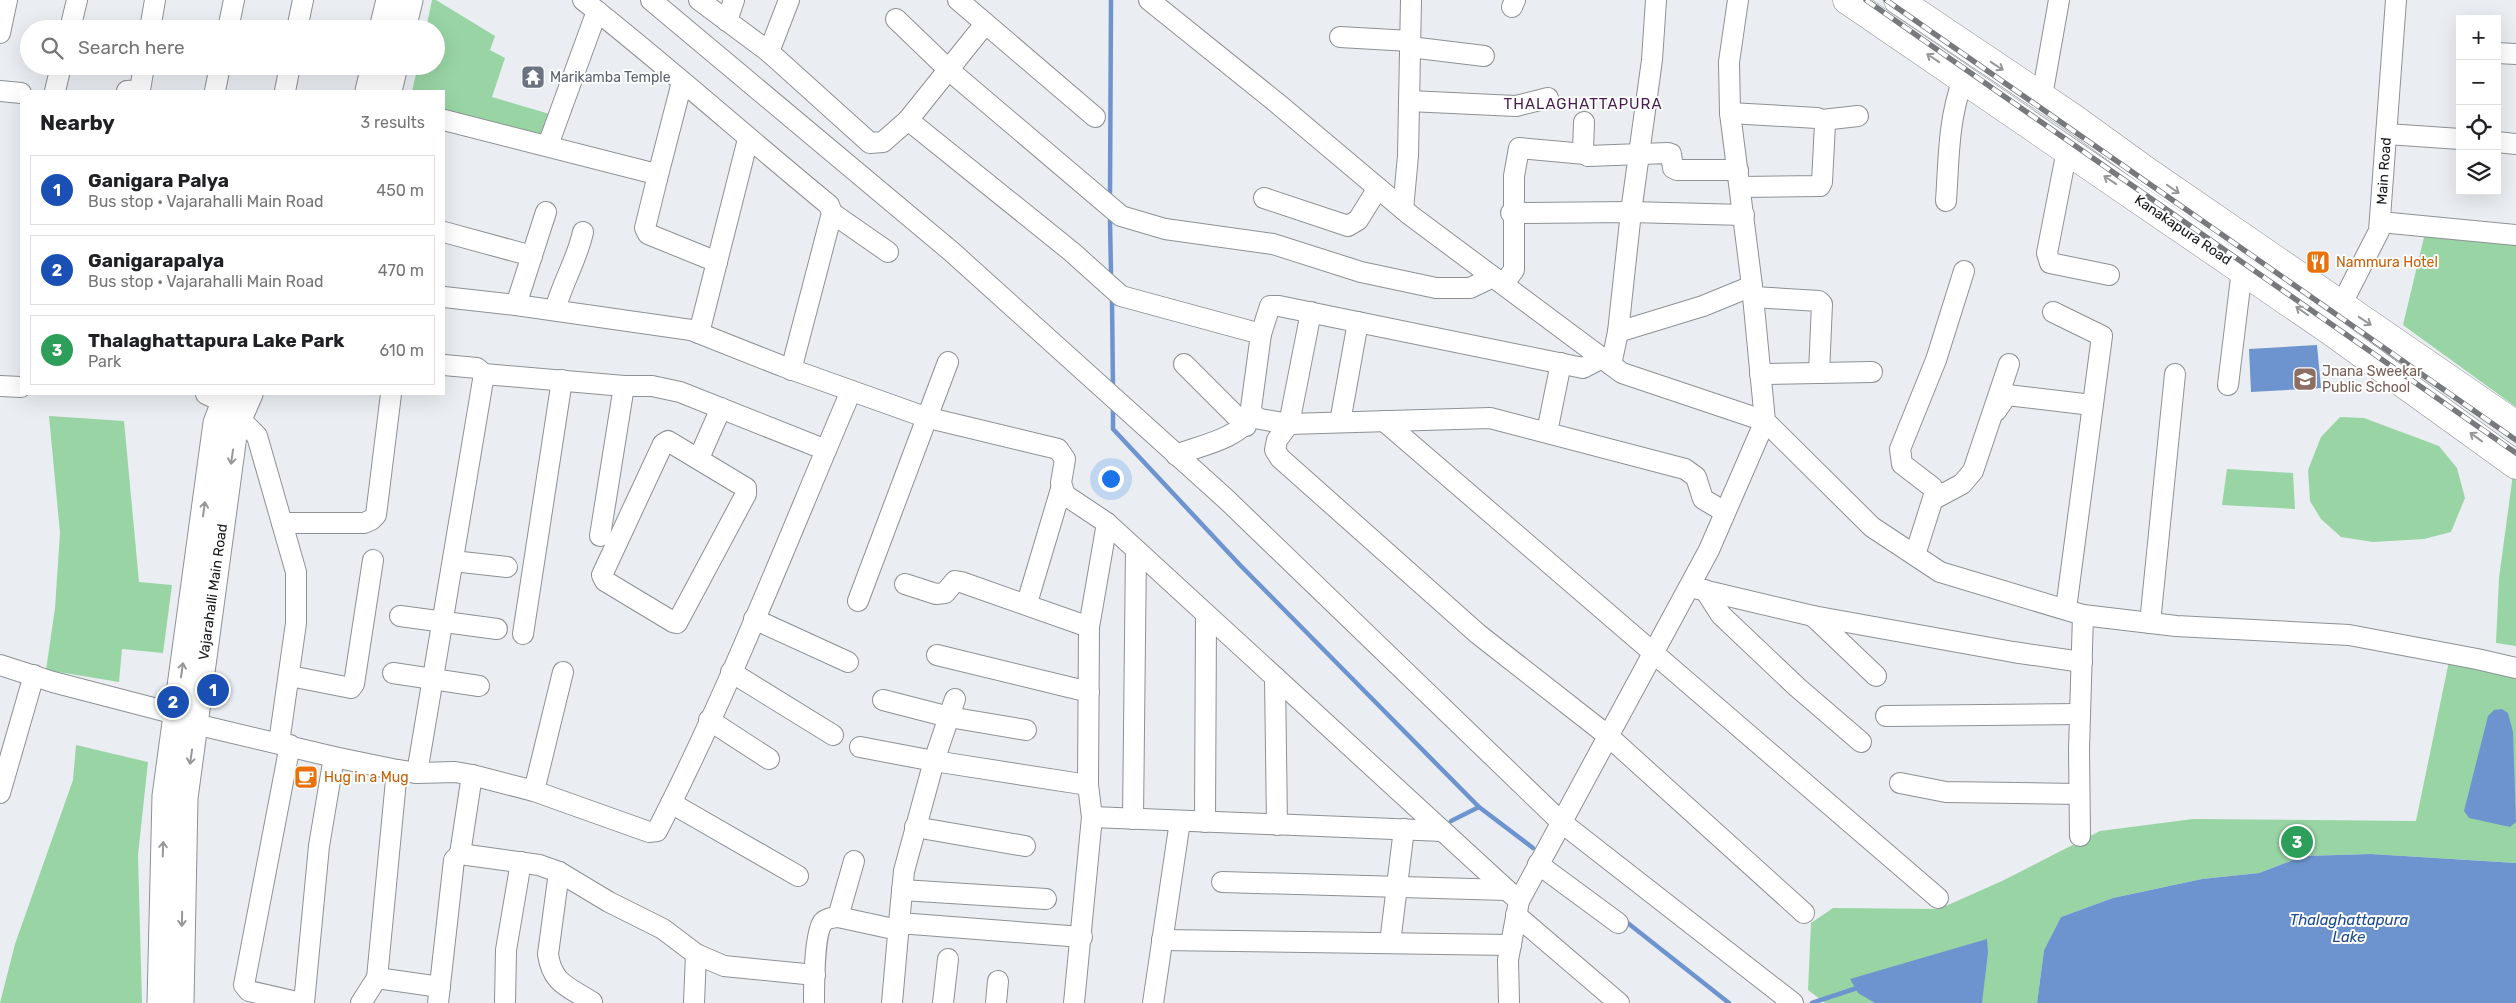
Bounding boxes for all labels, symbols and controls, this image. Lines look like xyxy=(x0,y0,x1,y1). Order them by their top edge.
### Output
map controls xyxy=(2456,15,2501,195)
button: + xyxy=(2456,15,2501,60)
search box xyxy=(20,20,445,75)
icon: search xyxy=(38,34,66,62)
text: Search here xyxy=(78,36,185,59)
one-way arrow xyxy=(1926,53,1940,63)
button: − xyxy=(2456,60,2501,105)
one-way arrow xyxy=(1990,61,2004,71)
temple icon: Marikamba Temple xyxy=(520,64,546,90)
place label: Marikamba Temple xyxy=(550,69,671,86)
district label: THALAGHATTAPURA xyxy=(1504,95,1662,113)
button: locate xyxy=(2456,105,2501,150)
text: Nearby xyxy=(40,110,115,135)
text: 3 results xyxy=(360,113,425,132)
street label: Main Road xyxy=(2373,137,2395,205)
button: layers xyxy=(2456,150,2501,195)
text: Ganigara Palya xyxy=(88,169,229,192)
one-way arrow xyxy=(2103,175,2117,185)
text: 1 xyxy=(53,181,61,200)
text: 450 m xyxy=(376,181,424,200)
one-way arrow xyxy=(2166,184,2180,194)
street label: Kanakapura Road xyxy=(2131,191,2235,269)
text: Bus stop · Vajarahalli Main Road xyxy=(88,192,324,211)
text: Ganigarapalya xyxy=(88,249,224,272)
restaurant icon: Nammura Hotel xyxy=(2305,249,2331,275)
place label: Nammura Hotel xyxy=(2336,254,2438,271)
text: 2 xyxy=(52,261,62,280)
text: 470 m xyxy=(378,261,424,280)
text: Bus stop · Vajarahalli Main Road xyxy=(88,272,324,291)
one-way arrow xyxy=(2295,306,2309,316)
one-way arrow xyxy=(2358,316,2372,326)
text: Thalaghattapura Lake Park xyxy=(88,329,344,352)
text: 3 xyxy=(52,341,62,360)
text: 610 m xyxy=(380,341,424,360)
text: Park xyxy=(88,352,121,371)
place label: Jnana Sweekar Public School xyxy=(2322,363,2423,396)
school or university icon: Jnana Sweekar Public School xyxy=(2292,366,2318,392)
one-way arrow xyxy=(2469,432,2483,442)
one-way arrow xyxy=(226,448,236,464)
your location xyxy=(1098,466,1124,492)
one-way arrow xyxy=(199,502,209,518)
street label: Vajarahalli Main Road xyxy=(195,523,231,661)
one-way arrow xyxy=(177,663,187,679)
pin: 1 xyxy=(197,671,229,709)
pin: 2 xyxy=(157,683,189,721)
one-way arrow xyxy=(186,748,196,764)
cafe icon: Hug in a Mug xyxy=(293,764,319,790)
place label: Hug in a Mug xyxy=(324,769,409,786)
pin: 3 xyxy=(2281,823,2313,861)
one-way arrow xyxy=(158,842,167,858)
one-way arrow xyxy=(177,910,187,926)
water label: Thalaghattapura Lake xyxy=(2290,911,2408,946)

